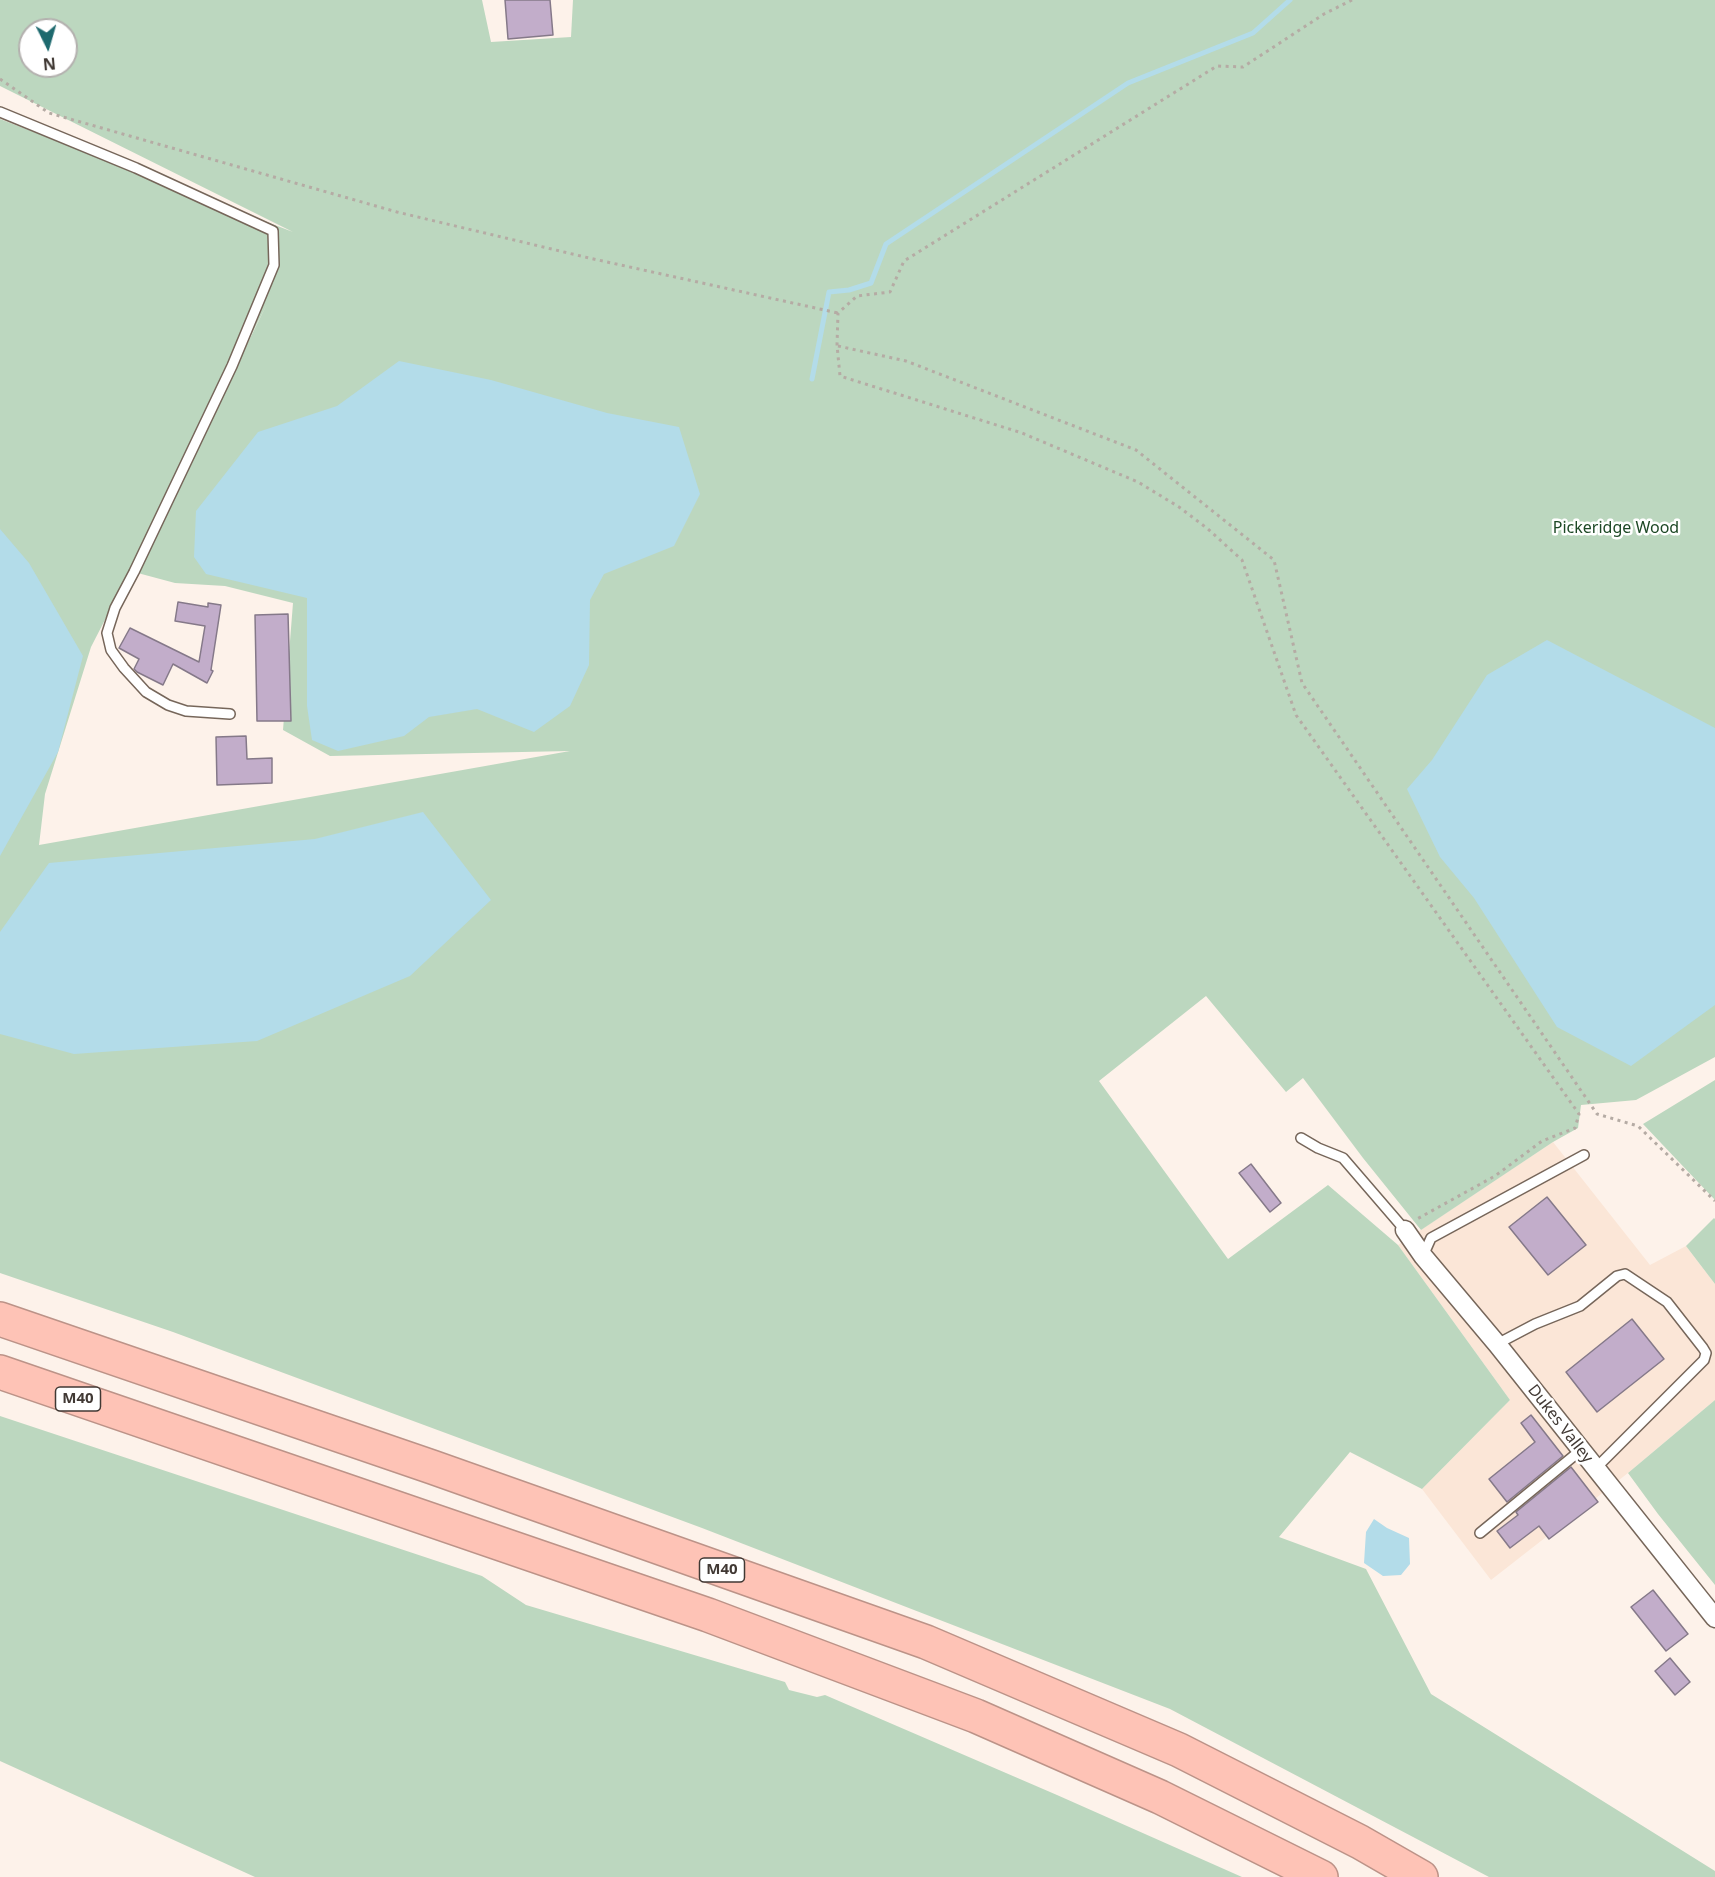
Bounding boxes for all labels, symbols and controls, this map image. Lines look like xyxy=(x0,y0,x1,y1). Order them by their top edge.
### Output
north arrow xyxy=(18,18,78,78)
text: N xyxy=(42,52,57,75)
park label: Pickeridge Wood xyxy=(1553,518,1679,538)
street label: Dukes Valley xyxy=(1523,1381,1597,1467)
road number: M40 xyxy=(56,1387,100,1411)
road number: M40 xyxy=(700,1558,744,1582)

